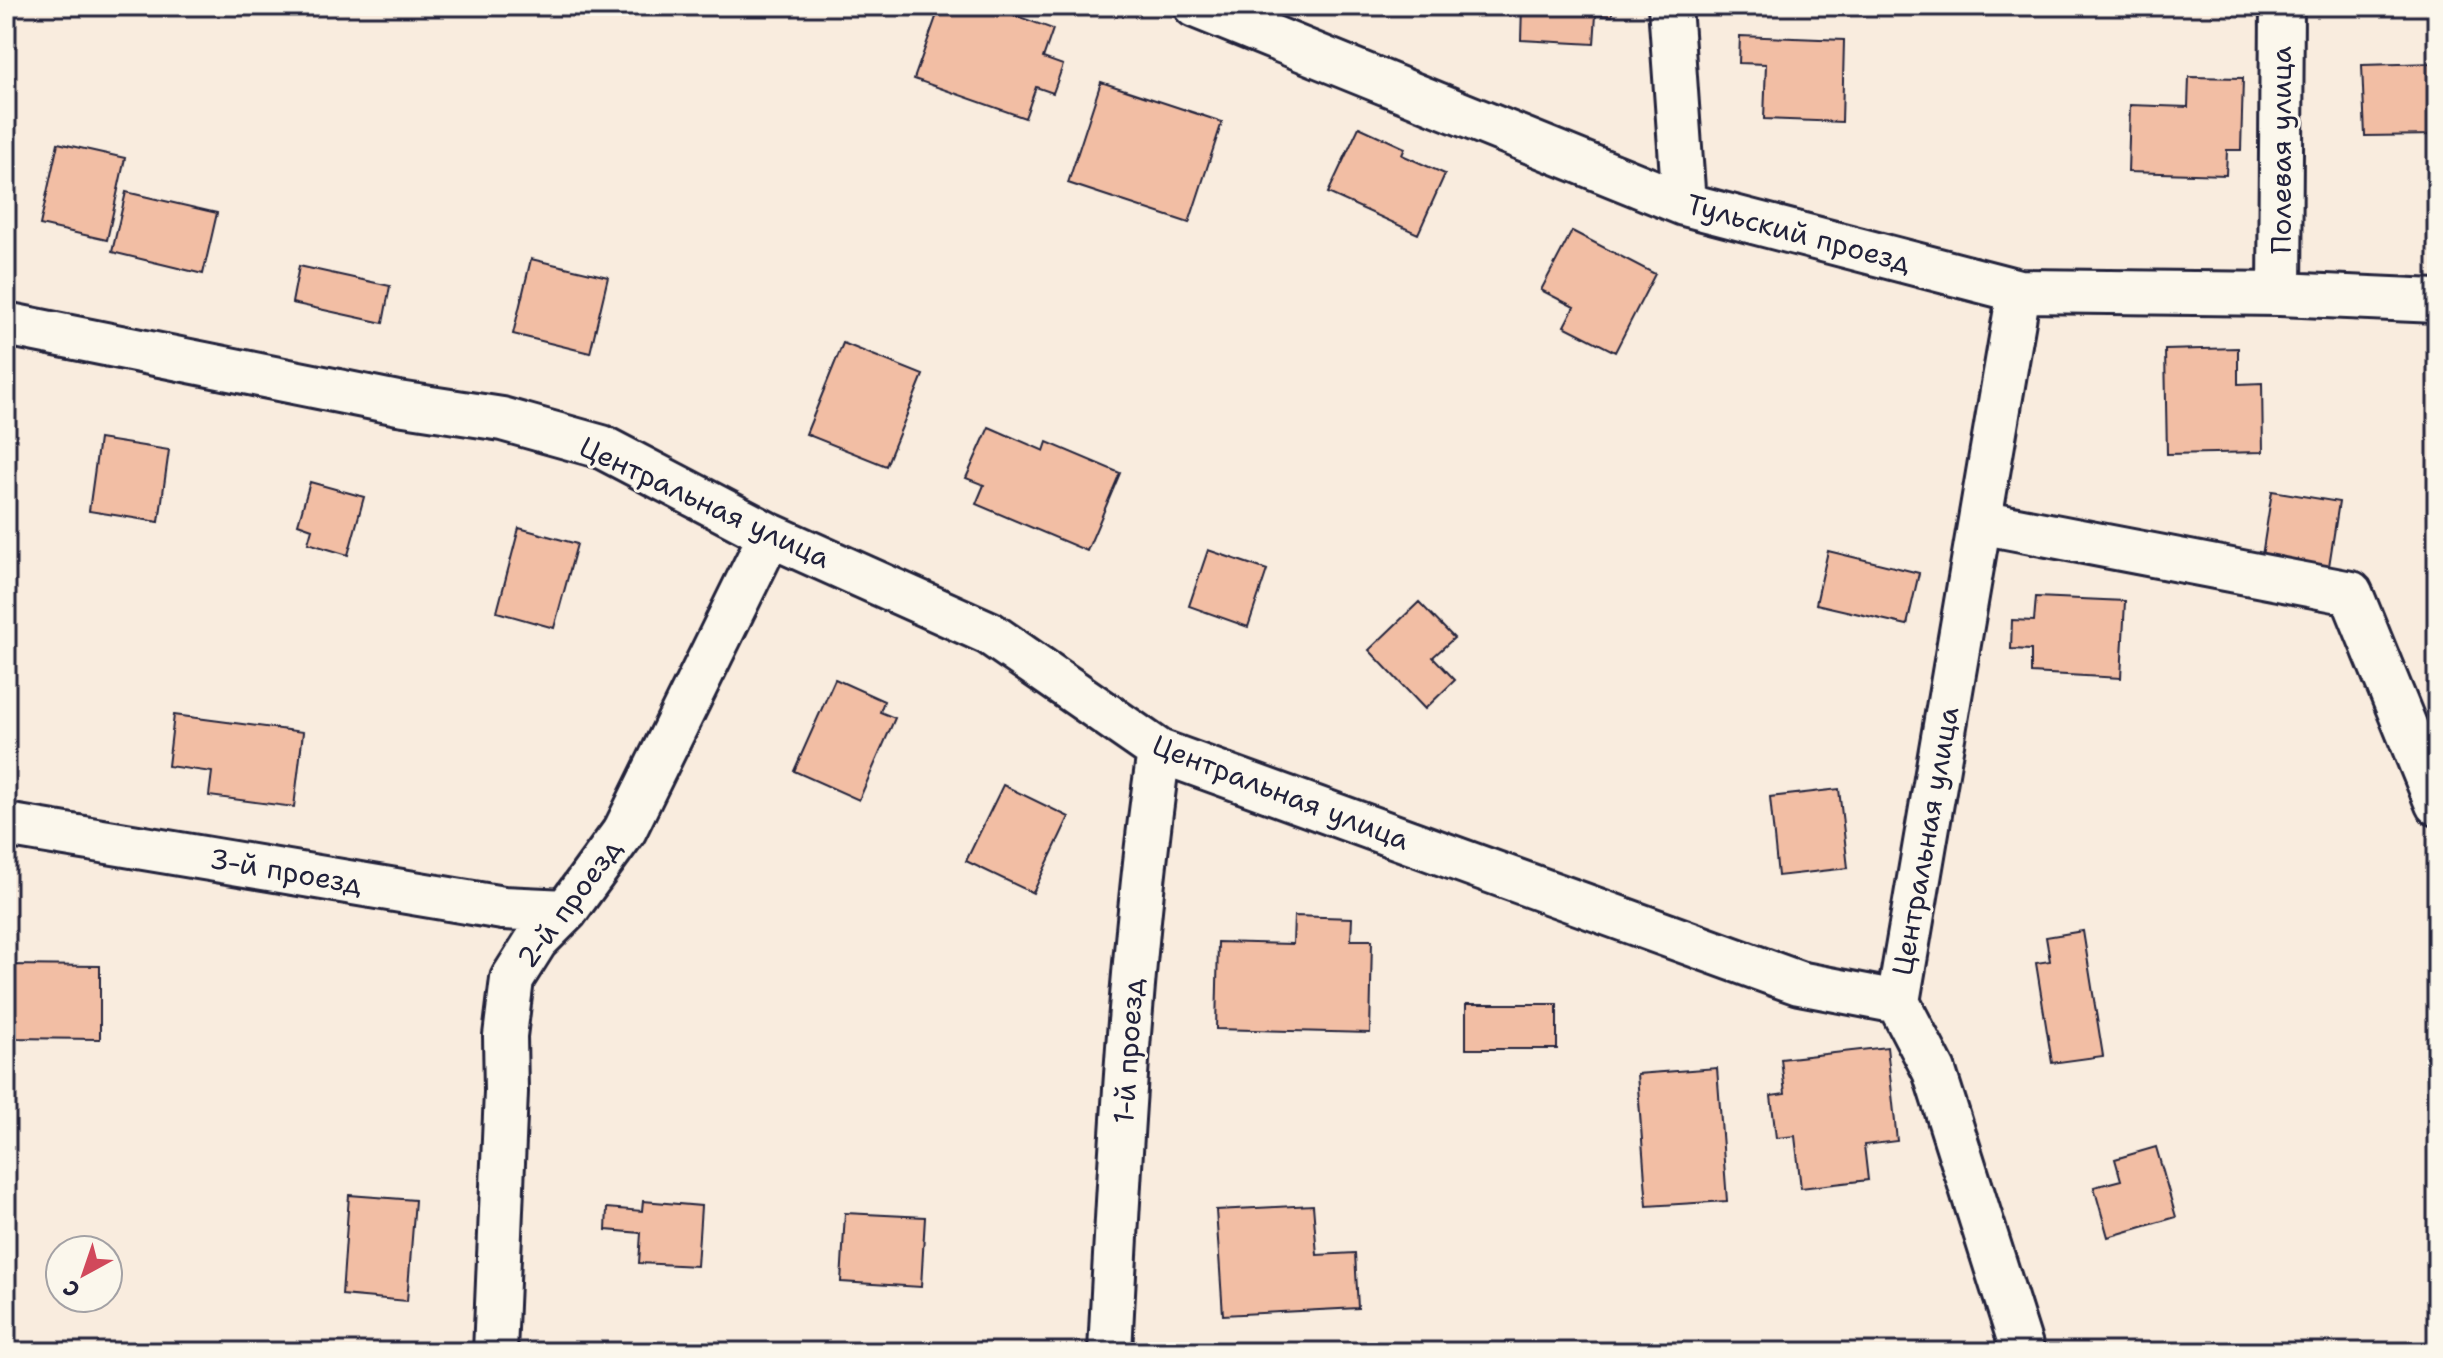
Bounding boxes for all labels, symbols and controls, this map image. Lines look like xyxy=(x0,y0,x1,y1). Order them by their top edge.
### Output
street label: Полевая улица xyxy=(2262,46,2300,254)
street label: Тульский проезд xyxy=(1683,185,1915,281)
street label: Центральная улица xyxy=(574,427,836,577)
street label: Центральная улица xyxy=(1883,704,1967,978)
street label: Центральная улица xyxy=(1147,725,1415,859)
street label: 2-й проезд xyxy=(508,830,630,975)
street label: 3-й проезд xyxy=(207,839,366,903)
street label: 1-й проезд xyxy=(1104,977,1152,1125)
north arrow xyxy=(44,1234,124,1314)
text: С xyxy=(57,1273,86,1304)

